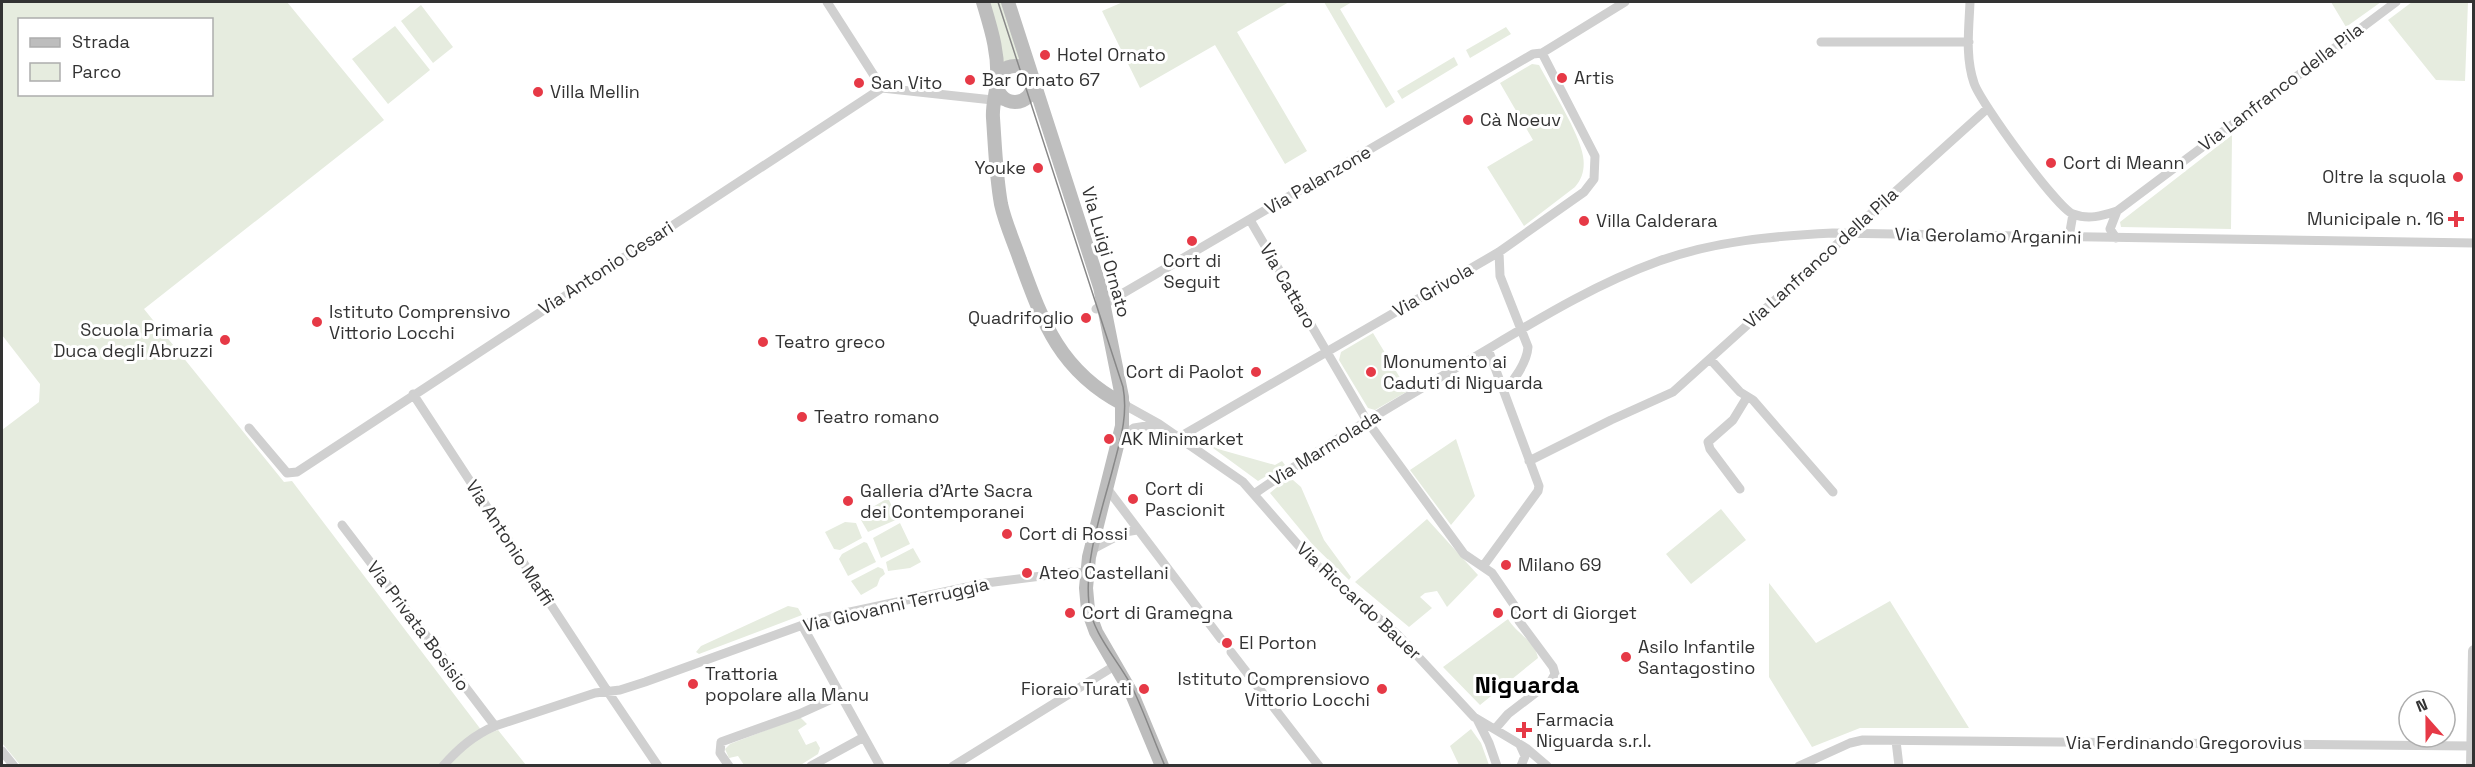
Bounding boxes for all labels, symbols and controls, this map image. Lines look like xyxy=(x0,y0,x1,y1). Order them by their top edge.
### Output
street label: Via Lanfranco della Pila xyxy=(2194,17,2367,156)
legend xyxy=(18,18,213,96)
text: Strada xyxy=(72,30,130,53)
place label: Hotel Ornato xyxy=(1057,43,1166,66)
marker: Hotel Ornato xyxy=(1038,48,1052,62)
text: Parco xyxy=(72,60,121,83)
place label: Artis xyxy=(1574,66,1614,89)
place label: Bar Ornato 67 xyxy=(982,68,1100,91)
place label: San Vito xyxy=(871,71,942,94)
marker: Artis xyxy=(1555,71,1569,85)
marker: Bar Ornato 67 xyxy=(963,73,977,87)
marker: San Vito xyxy=(852,76,866,90)
place label: Villa Mellin xyxy=(550,80,640,103)
marker: Villa Mellin xyxy=(531,85,545,99)
place label: Cà Noeuv xyxy=(1480,108,1561,131)
marker: Cà Noeuv xyxy=(1461,113,1475,127)
street label: Via Palanzone xyxy=(1260,140,1375,219)
place label: Cort di Meann xyxy=(2063,151,2185,174)
place label: Youke xyxy=(975,156,1026,179)
marker: Cort di Meann xyxy=(2044,156,2058,170)
marker: Youke xyxy=(1031,161,1045,175)
place label: Oltre la squola xyxy=(2322,165,2446,188)
marker: Oltre la squola xyxy=(2451,170,2465,184)
street label: Via Lanfranco della Pila xyxy=(1739,182,1903,333)
street label: Via Luigi Ornato xyxy=(1077,184,1136,320)
place label: Municipale n. 16 xyxy=(2307,207,2444,230)
place label: Villa Calderara xyxy=(1596,209,1718,232)
marker: Municipale n. 16 xyxy=(2449,212,2463,226)
marker: Villa Calderara xyxy=(1577,214,1591,228)
street label: Via Antonio Cesari xyxy=(534,215,677,320)
street label: Via Gerolamo Arganini xyxy=(1894,222,2082,249)
marker: Cort di Seguit xyxy=(1185,234,1199,248)
street label: Via Cattaro xyxy=(1255,239,1322,332)
place label: Cort di Seguit xyxy=(1163,249,1221,293)
street label: Via Grivola xyxy=(1389,257,1477,322)
place label: Istituto Comprensivo Vittorio Locchi xyxy=(329,300,511,344)
place label: Quadrifoglio xyxy=(968,306,1074,329)
marker: Quadrifoglio xyxy=(1079,311,1093,325)
marker: Istituto Comprensivo Vittorio Locchi xyxy=(310,315,324,329)
place label: Scuola Primaria Duca degli Abruzzi xyxy=(53,318,213,362)
place label: Teatro greco xyxy=(775,330,885,353)
marker: Scuola Primaria Duca degli Abruzzi xyxy=(218,333,232,347)
marker: Teatro greco xyxy=(756,335,770,349)
place label: Monumento ai Caduti di Niguarda xyxy=(1383,350,1543,394)
place label: Cort di Paolot xyxy=(1126,360,1244,383)
marker: Cort di Paolot xyxy=(1249,365,1263,379)
marker: Monumento ai Caduti di Niguarda xyxy=(1364,365,1378,379)
street label: Via Marmolada xyxy=(1265,404,1384,491)
place label: Teatro romano xyxy=(814,405,939,428)
marker: Teatro romano xyxy=(795,410,809,424)
place label: AK Minimarket xyxy=(1121,427,1244,450)
marker: AK Minimarket xyxy=(1102,432,1116,446)
street label: Via Antonio Maffi xyxy=(461,475,560,610)
place label: Cort di Pascionit xyxy=(1145,477,1225,521)
place label: Galleria d'Arte Sacra dei Contemporanei xyxy=(860,479,1033,523)
marker: Cort di Pascionit xyxy=(1126,492,1140,506)
marker: Galleria d'Arte Sacra dei Contemporanei xyxy=(841,494,855,508)
place label: Cort di Rossi xyxy=(1019,522,1128,545)
marker: Cort di Rossi xyxy=(1000,527,1014,541)
street label: Via Riccardo Bauer xyxy=(1292,537,1427,665)
place label: Milano 69 xyxy=(1518,553,1602,576)
street label: Via Privata Bosisio xyxy=(362,556,475,695)
marker: Milano 69 xyxy=(1499,558,1513,572)
place label: Ateo Castellani xyxy=(1039,561,1169,584)
marker: Ateo Castellani xyxy=(1020,566,1034,580)
street label: Via Giovanni Terruggia xyxy=(801,572,991,637)
place label: Cort di Gramegna xyxy=(1082,601,1233,624)
place label: Cort di Giorget xyxy=(1510,601,1637,624)
marker: Cort di Gramegna xyxy=(1063,606,1077,620)
marker: Cort di Giorget xyxy=(1491,606,1505,620)
place label: El Porton xyxy=(1239,631,1317,654)
place label: Asilo Infantile Santagostino xyxy=(1638,635,1755,679)
marker: El Porton xyxy=(1220,636,1234,650)
marker: Asilo Infantile Santagostino xyxy=(1619,650,1633,664)
place label: Trattoria popolare alla Manu xyxy=(705,662,869,706)
place label: Istituto Comprensiovo Vittorio Locchi xyxy=(1178,667,1370,711)
district label: Niguarda xyxy=(1475,669,1579,700)
marker: Trattoria popolare alla Manu xyxy=(686,677,700,691)
place label: Fioraio Turati xyxy=(1021,677,1132,700)
marker: Fioraio Turati xyxy=(1137,682,1151,696)
marker: Istituto Comprensiovo Vittorio Locchi xyxy=(1375,682,1389,696)
north arrow xyxy=(2397,689,2457,749)
text: N xyxy=(2413,694,2431,717)
place label: Farmacia Niguarda s.r.l. xyxy=(1536,708,1652,752)
marker: Farmacia Niguarda s.r.l. xyxy=(1517,723,1531,737)
street label: Via Ferdinando Gregorovius xyxy=(2066,731,2302,754)

